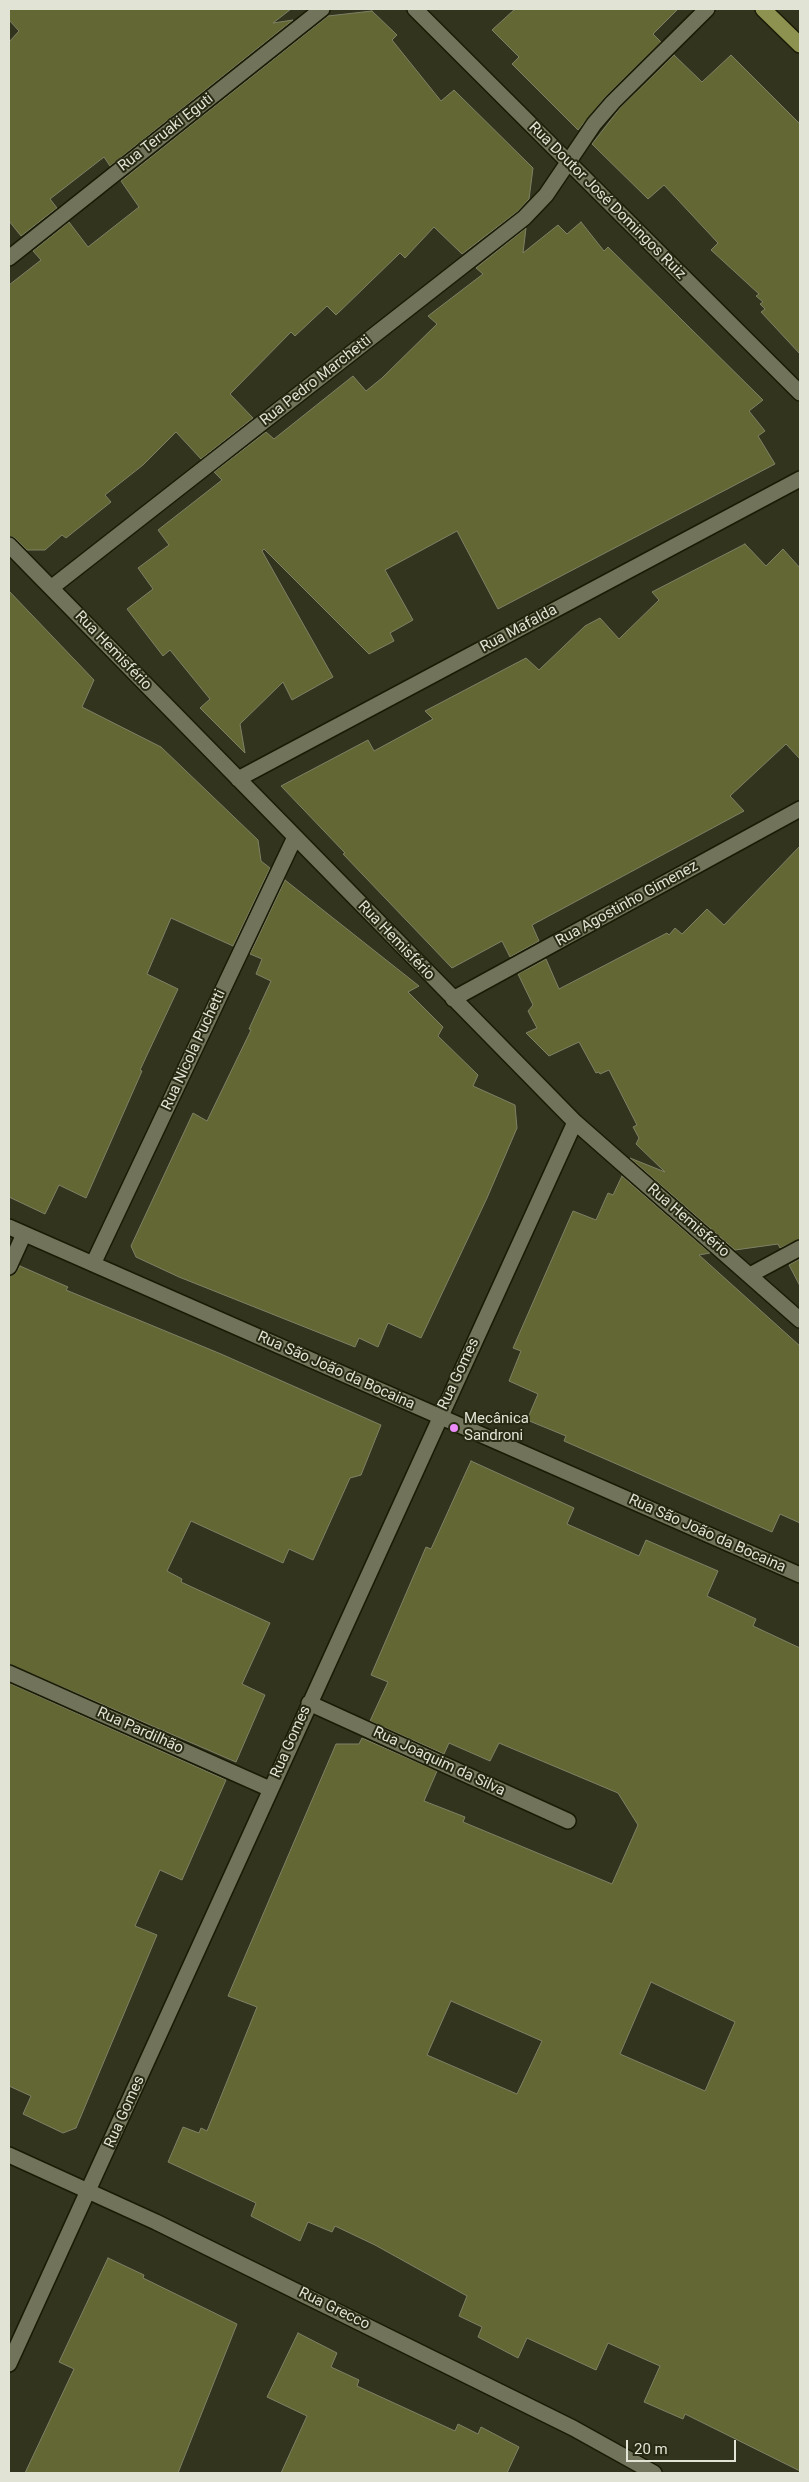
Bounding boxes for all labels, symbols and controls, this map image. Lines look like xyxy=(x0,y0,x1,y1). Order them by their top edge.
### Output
street label: Rua Teruaki Eguti xyxy=(115,90,217,176)
street label: Rua Doutor José Domingos Ruiz xyxy=(525,119,689,283)
street label: Rua Pedro Marchetti xyxy=(257,332,375,430)
street label: Rua Mafalda xyxy=(478,601,560,657)
street label: Rua Hemisfério xyxy=(71,608,155,694)
street label: Rua Agostinho Gimenez xyxy=(553,857,701,951)
street label: Rua Hemisfério xyxy=(354,898,438,984)
street label: Rua Nicola Puchetti xyxy=(158,987,230,1113)
street label: Rua Hemisfério xyxy=(643,1180,733,1262)
street label: Rua São João da Bocaina xyxy=(255,1328,417,1414)
street label: Rua Gomes xyxy=(435,1335,483,1413)
place label: Mecânica Sandroni xyxy=(464,1410,529,1445)
marker: Mecânica Sandroni xyxy=(448,1422,460,1434)
street label: Rua São João da Bocaina xyxy=(626,1491,788,1577)
street label: Rua Gomes xyxy=(267,1703,315,1781)
street label: Rua Pardilhão xyxy=(94,1704,186,1758)
street label: Rua Joaquim da Silva xyxy=(370,1724,508,1800)
street label: Rua Gomes xyxy=(101,2073,149,2151)
street label: Rua Grecco xyxy=(296,2284,372,2334)
scale bar xyxy=(629,2430,739,2462)
text: 20 m xyxy=(634,2440,668,2458)

